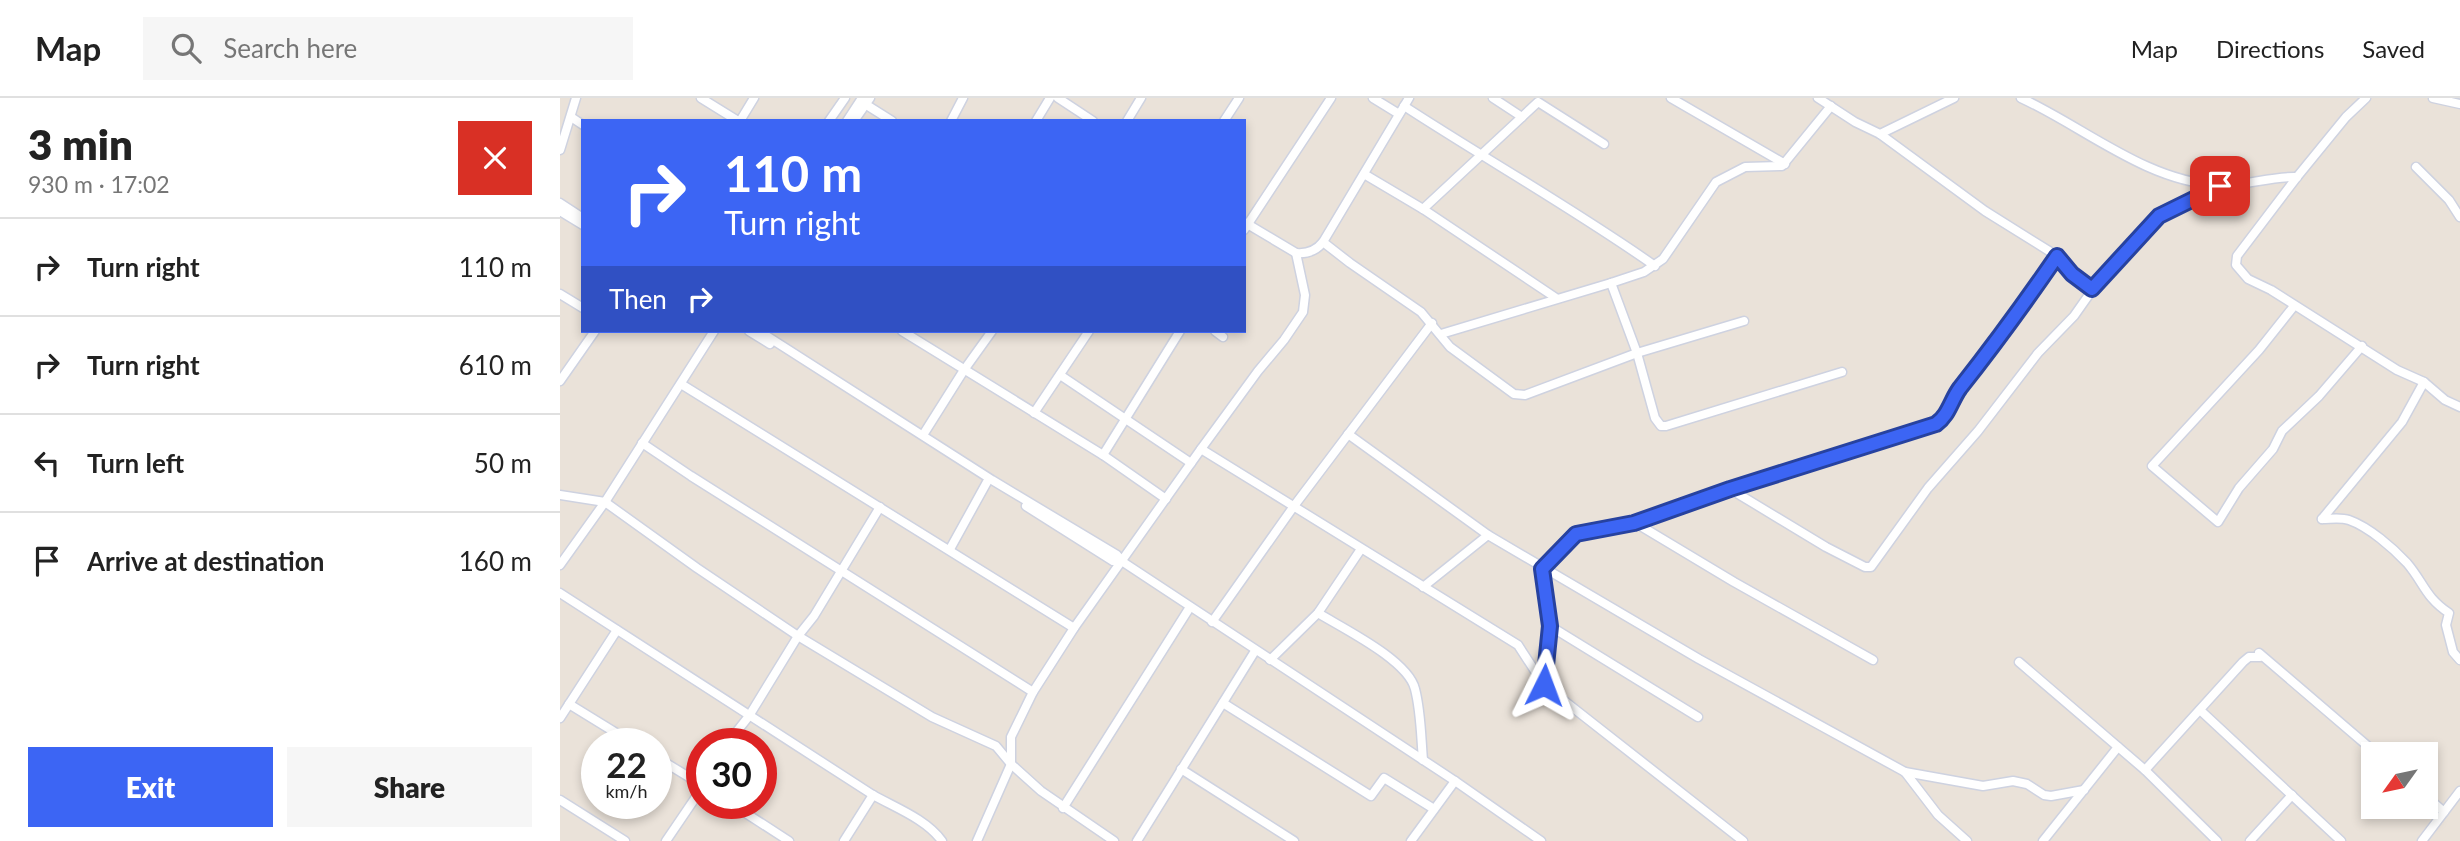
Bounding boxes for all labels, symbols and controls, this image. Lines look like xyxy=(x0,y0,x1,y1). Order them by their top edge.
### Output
search box xyxy=(143,17,633,80)
text: Map xyxy=(35,28,101,68)
icon: search xyxy=(167,29,205,67)
text: Search here xyxy=(223,32,357,64)
text: Map xyxy=(2131,34,2178,63)
text: Directions xyxy=(2216,34,2324,63)
text: Saved xyxy=(2362,34,2425,63)
text: 3 min xyxy=(28,119,133,169)
button: close xyxy=(458,121,532,195)
text: 110 m xyxy=(724,144,862,202)
icon: right xyxy=(609,147,700,238)
pin xyxy=(2190,156,2250,216)
icon: arrive xyxy=(2201,167,2239,205)
text: 930 m · 17:02 xyxy=(28,170,170,198)
text: Turn right xyxy=(724,203,860,242)
icon: right xyxy=(28,248,66,286)
text: Turn right xyxy=(87,251,200,283)
text: 110 m xyxy=(459,251,532,283)
icon: right xyxy=(681,280,719,318)
text: Then xyxy=(609,283,667,315)
icon: right xyxy=(28,346,66,384)
text: Turn right xyxy=(87,349,200,381)
text: 610 m xyxy=(459,349,532,381)
icon: left xyxy=(28,444,66,482)
text: Turn left xyxy=(87,447,184,479)
text: 50 m xyxy=(474,447,532,479)
icon: arrive xyxy=(28,542,66,580)
text: Arrive at destination xyxy=(87,545,324,577)
text: 160 m xyxy=(459,545,532,577)
position arrow xyxy=(1507,648,1581,722)
speed limit sign: 30 xyxy=(686,728,777,819)
north arrow xyxy=(2361,742,2438,819)
map controls xyxy=(2361,742,2438,819)
text: 22 xyxy=(606,743,647,785)
button: Exit xyxy=(28,747,273,827)
button: Share xyxy=(287,747,532,827)
text: km/h xyxy=(605,780,648,802)

